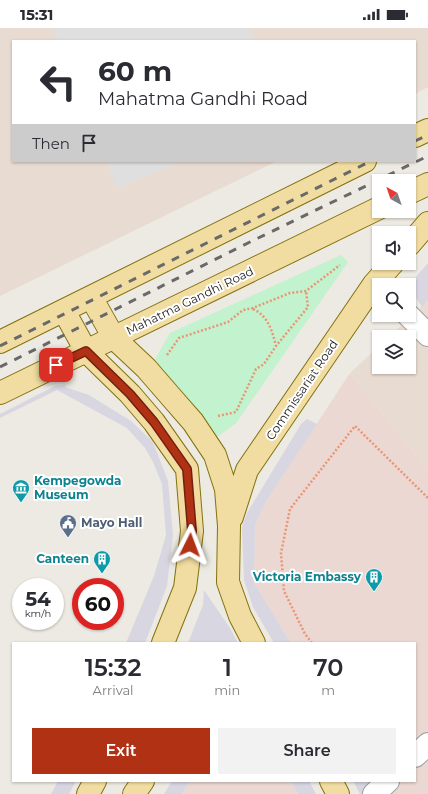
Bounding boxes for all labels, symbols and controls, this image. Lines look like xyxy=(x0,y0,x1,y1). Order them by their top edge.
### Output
text: 15:31 xyxy=(20,5,54,24)
text: 60 m xyxy=(98,54,172,88)
icon: left xyxy=(32,56,84,108)
text: Mahatma Gandhi Road xyxy=(98,88,308,110)
icon: arrive xyxy=(78,132,100,154)
text: Then xyxy=(32,134,70,153)
north arrow xyxy=(372,174,416,218)
map controls xyxy=(372,174,416,374)
button: sound xyxy=(372,226,416,270)
street label: Mahatma Gandhi Road xyxy=(124,263,256,338)
button: search xyxy=(372,278,416,322)
button: layers xyxy=(372,330,416,374)
street label: Commissariat Road xyxy=(262,337,341,443)
pin xyxy=(39,348,73,382)
icon: arrive xyxy=(45,354,67,376)
place label: Kempegowda Museum xyxy=(34,473,121,502)
museum icon: Kempegowda Museum xyxy=(11,478,31,503)
public building icon: Mayo Hall xyxy=(58,513,78,538)
place label: Mayo Hall xyxy=(81,515,142,530)
position arrow xyxy=(169,524,211,566)
building icon: Canteen xyxy=(92,549,112,574)
place label: Canteen xyxy=(36,551,89,566)
building icon: Victoria Embassy xyxy=(364,567,384,592)
place label: Victoria Embassy xyxy=(252,569,362,584)
speed limit sign: 60 xyxy=(72,578,124,630)
text: 54 xyxy=(25,587,51,611)
text: km/h xyxy=(25,607,51,620)
text: 15:32 xyxy=(85,653,142,682)
text: 1 xyxy=(223,653,232,682)
text: 70 xyxy=(313,653,343,682)
text: Arrival xyxy=(93,682,134,698)
text: min xyxy=(214,682,240,698)
text: m xyxy=(321,682,335,698)
button: Exit xyxy=(32,728,210,774)
button: Share xyxy=(218,728,396,774)

